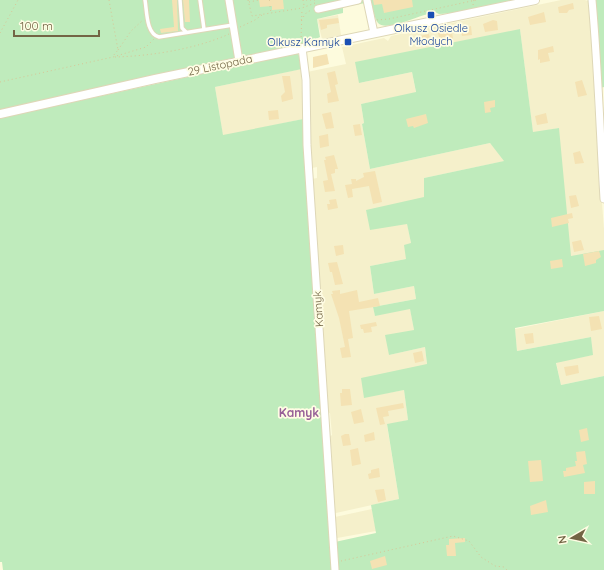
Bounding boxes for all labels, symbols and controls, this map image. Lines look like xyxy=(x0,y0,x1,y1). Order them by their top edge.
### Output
marker: Olkusz Osiedle Młodych xyxy=(426,10,436,20)
scale bar xyxy=(14,12,99,38)
text: 100 m xyxy=(20,18,53,33)
place label: Olkusz Osiedle Młodych xyxy=(394,21,468,48)
place label: Olkusz Kamyk xyxy=(267,35,340,49)
marker: Olkusz Kamyk xyxy=(343,37,353,47)
street label: 29 Listopada xyxy=(186,51,254,79)
street label: Kamyk xyxy=(310,290,326,328)
district label: Kamyk xyxy=(279,405,319,420)
north arrow xyxy=(552,518,592,558)
text: N xyxy=(555,534,570,545)

